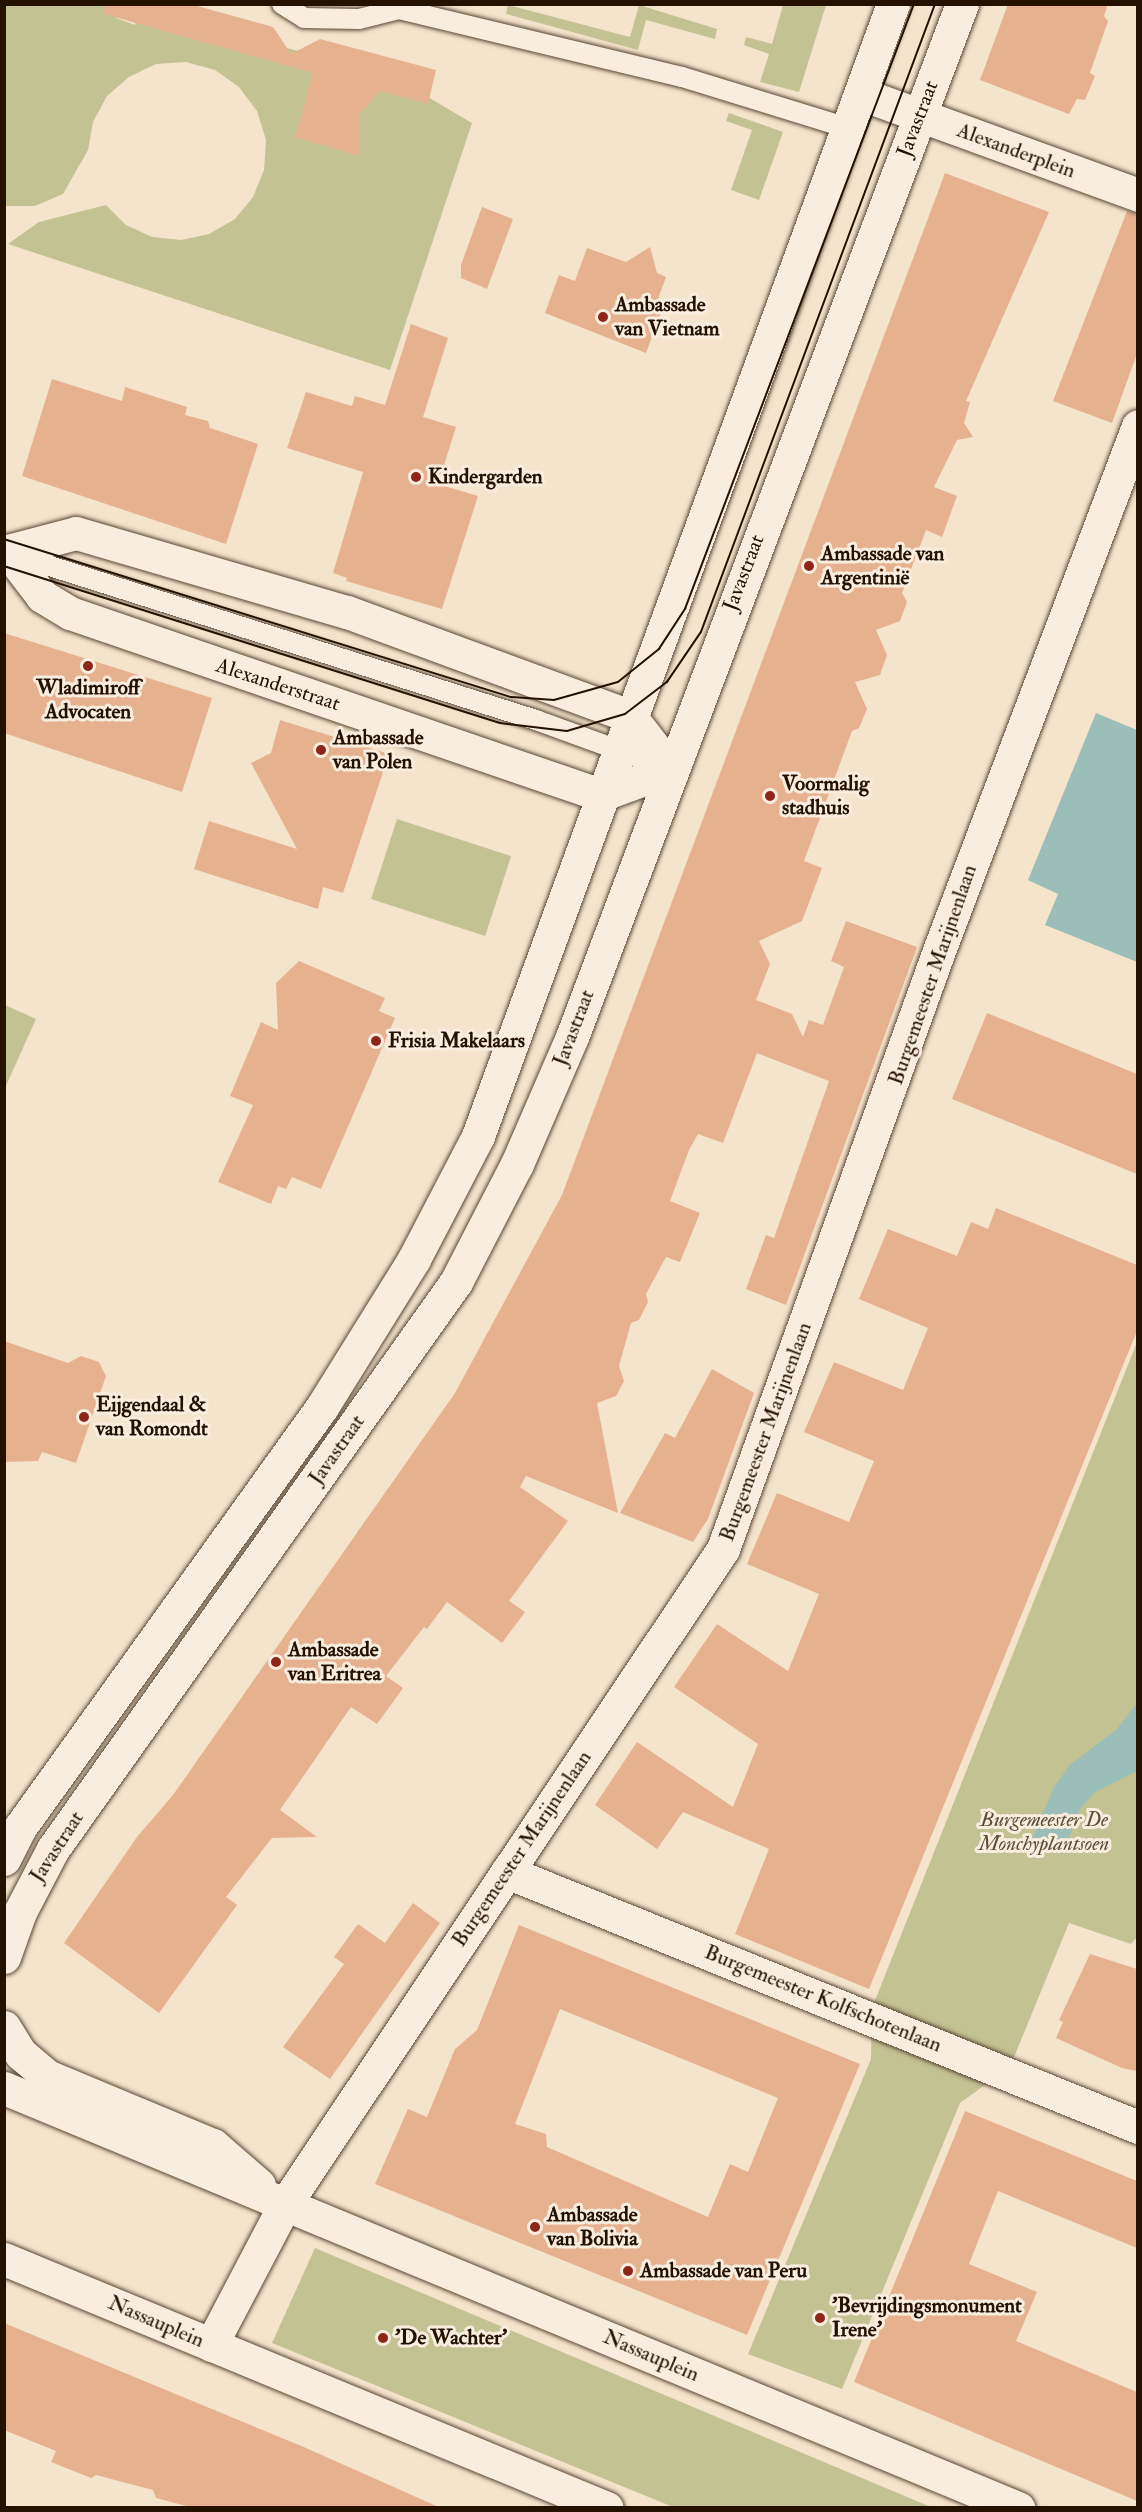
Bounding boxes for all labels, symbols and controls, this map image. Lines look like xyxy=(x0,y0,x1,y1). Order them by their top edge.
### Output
street label: Javastraat xyxy=(892,77,944,161)
street label: Alexanderplein xyxy=(953,118,1079,184)
place label: Ambassade van Vietnam xyxy=(615,292,719,342)
marker: Ambassade van Vietnam xyxy=(596,310,610,324)
place label: Kindergarden xyxy=(428,464,542,490)
marker: Kindergarden xyxy=(409,470,423,484)
street label: Javastraat xyxy=(718,531,770,615)
place label: Ambassade van Argentinië xyxy=(821,541,944,591)
marker: Ambassade van Argentinië xyxy=(802,559,816,573)
street label: Alexanderstraat xyxy=(213,653,343,717)
marker: Wladimiroff Advocaten xyxy=(81,659,95,673)
place label: Wladimiroff Advocaten xyxy=(36,675,140,725)
place label: Ambassade van Polen xyxy=(333,725,424,775)
marker: Ambassade van Polen xyxy=(314,743,328,757)
place label: Voormalig stadhuis xyxy=(782,771,869,821)
marker: Voormalig stadhuis xyxy=(763,789,777,803)
street label: Burgemeester Marijnenlaan xyxy=(883,862,983,1088)
street label: Javastraat xyxy=(548,986,600,1070)
place label: Frisia Makelaars xyxy=(388,1028,525,1054)
marker: Frisia Makelaars xyxy=(369,1034,383,1048)
street label: Burgemeester Marijnenlaan xyxy=(715,1319,817,1545)
place label: Eijgendaal & van Romondt xyxy=(96,1392,208,1442)
marker: Eijgendaal & van Romondt xyxy=(77,1410,91,1424)
street label: Javastraat xyxy=(304,1410,370,1490)
place label: Ambassade van Eritrea xyxy=(288,1637,381,1687)
marker: Ambassade van Eritrea xyxy=(269,1655,283,1669)
street label: Burgemeester Marijnenlaan xyxy=(447,1746,597,1952)
street label: Javastraat xyxy=(25,1807,89,1887)
park label: Burgemeester De Monchyplantsoen xyxy=(979,1807,1109,1857)
street label: Burgemeester Kolfschotenlaan xyxy=(701,1940,945,2058)
place label: Ambassade van Bolivia xyxy=(547,2202,638,2252)
marker: Ambassade van Bolivia xyxy=(528,2220,542,2234)
place label: Ambassade van Peru xyxy=(640,2258,807,2284)
marker: Ambassade van Peru xyxy=(621,2264,635,2278)
street label: Nassauplein xyxy=(104,2291,208,2353)
place label: 'Bevrijdingsmonument Irene' xyxy=(832,2293,1022,2343)
marker: 'Bevrijdingsmonument Irene' xyxy=(813,2311,827,2325)
place label: 'De Wachter' xyxy=(395,2325,507,2351)
street label: Nassauplein xyxy=(599,2325,703,2387)
marker: 'De Wachter' xyxy=(376,2331,390,2345)

